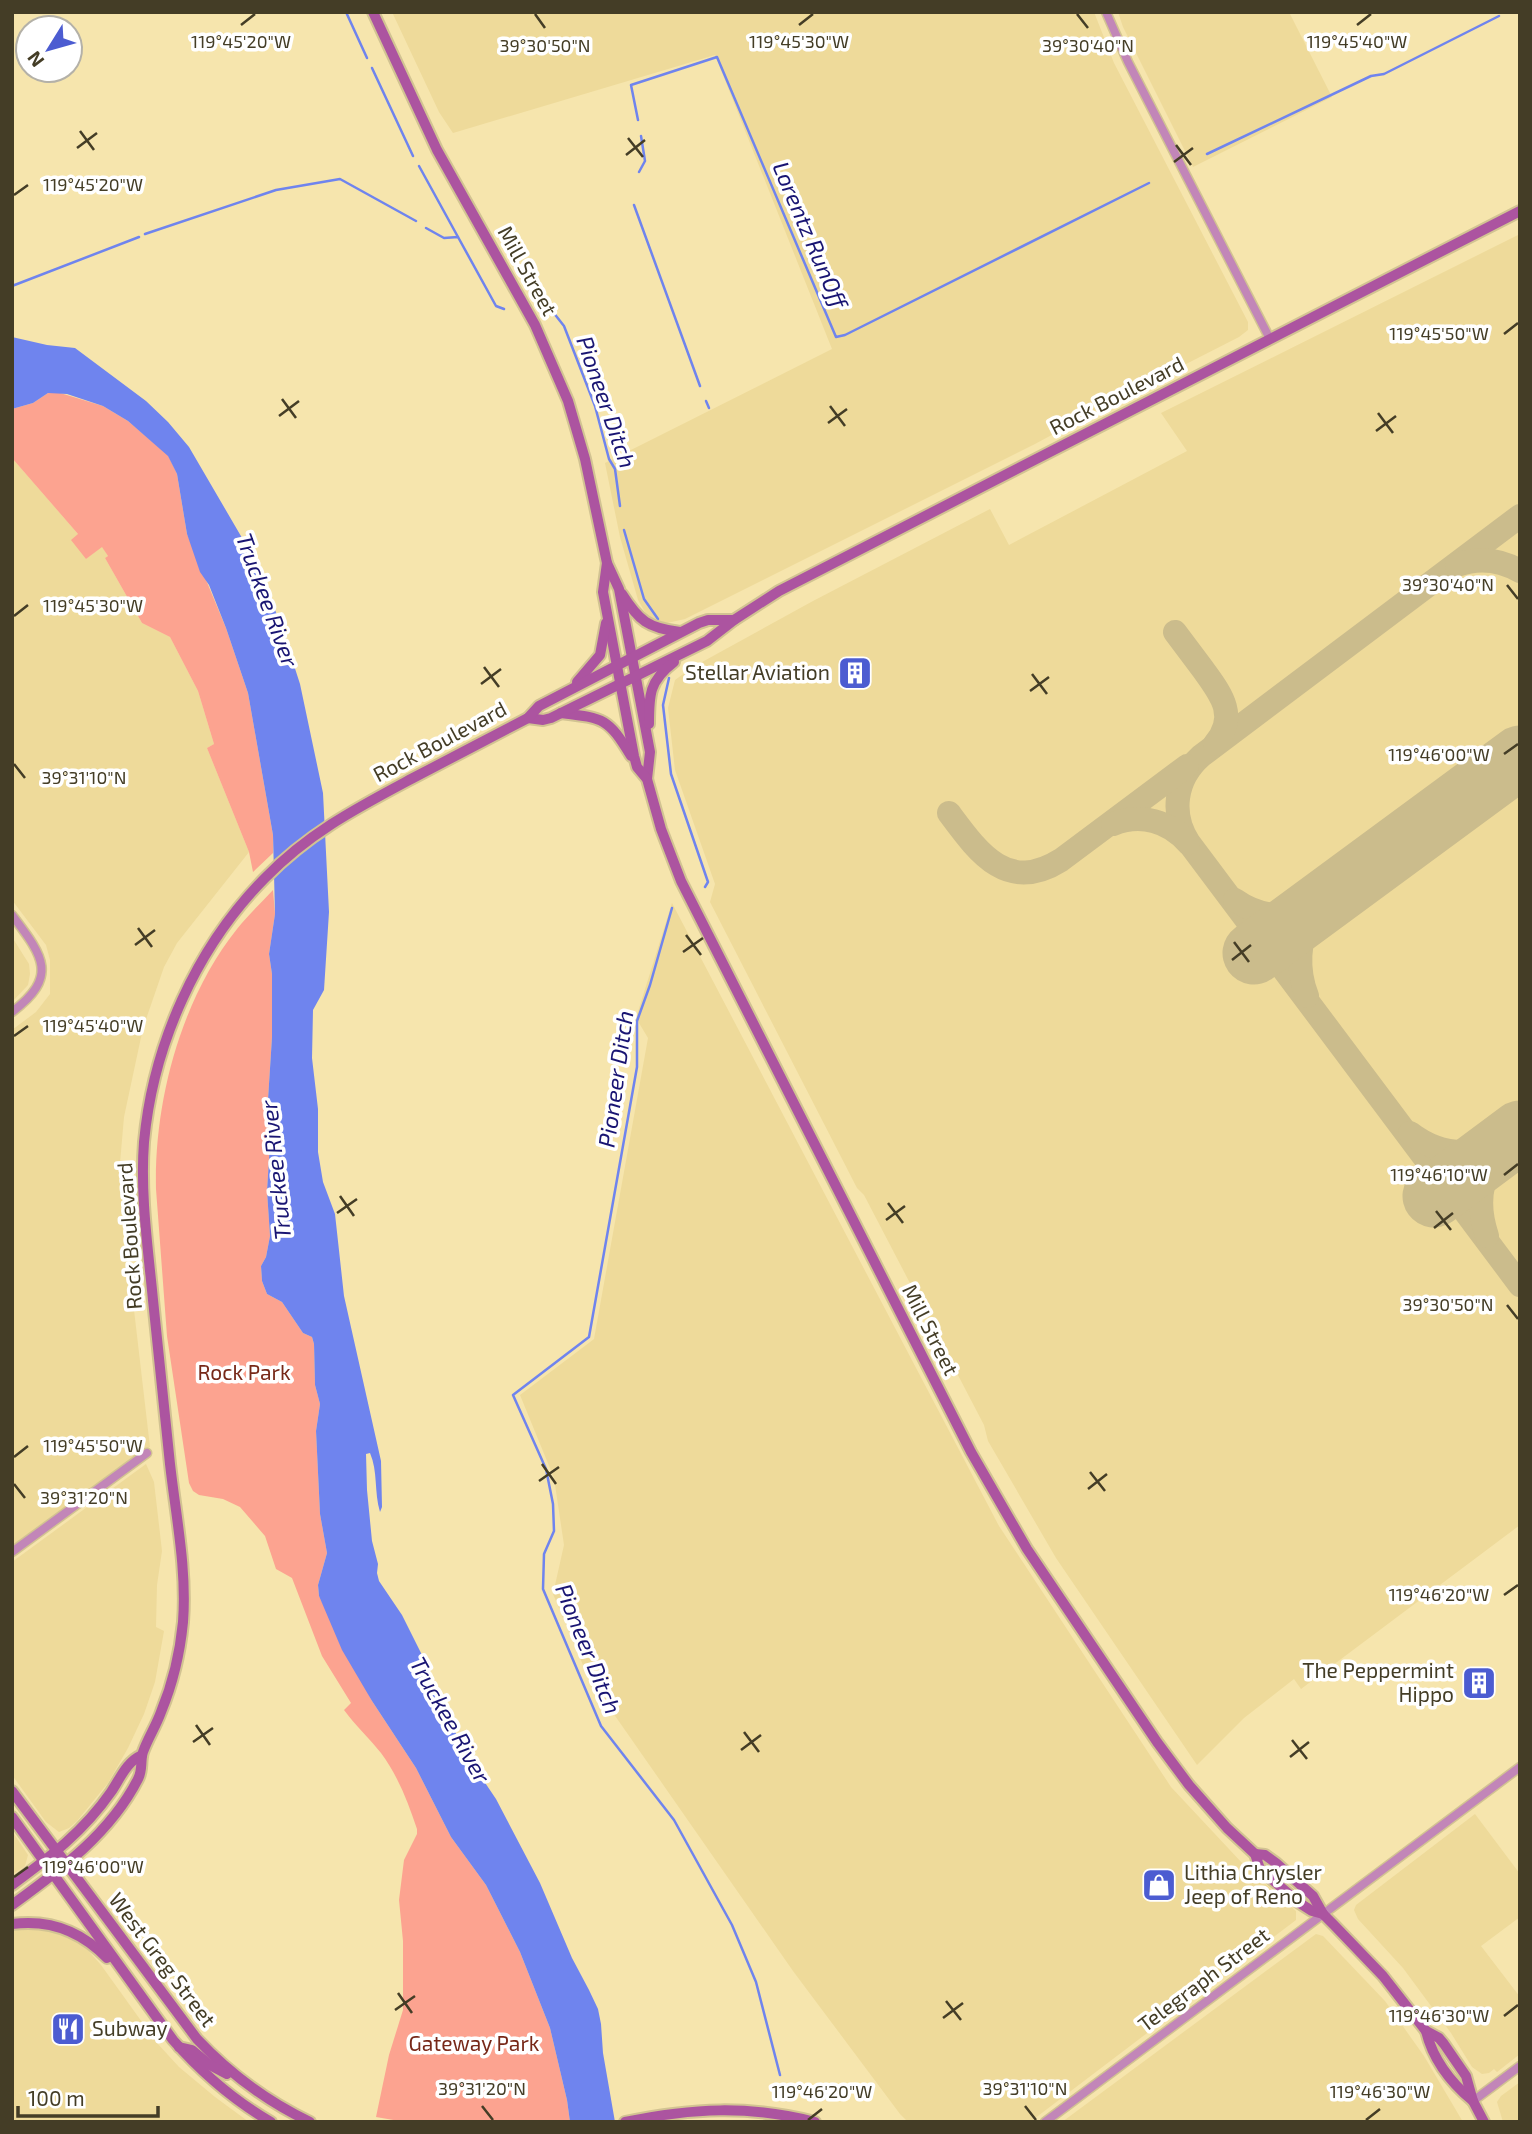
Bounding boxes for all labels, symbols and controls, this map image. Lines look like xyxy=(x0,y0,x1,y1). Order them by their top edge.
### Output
north arrow xyxy=(14,14,84,84)
text: 119°45'20"W xyxy=(191,30,291,52)
text: 119°45'30"W xyxy=(749,30,849,52)
text: 119°45'40"W xyxy=(1307,30,1407,52)
text: 39°30'50"N xyxy=(499,34,591,56)
text: 39°30'40"N xyxy=(1042,34,1134,56)
text: N xyxy=(22,47,48,72)
water label: Lorentz RunOff xyxy=(767,157,855,315)
text: 119°45'20"W xyxy=(43,173,143,195)
street label: Mill Street xyxy=(493,221,563,319)
text: 119°45'50"W xyxy=(1389,322,1489,344)
water label: Pioneer Ditch xyxy=(571,332,643,471)
street label: Rock Boulevard xyxy=(1045,350,1188,439)
water label: Truckee River xyxy=(231,529,305,671)
text: 39°30'40"N xyxy=(1402,573,1494,595)
text: 119°45'30"W xyxy=(43,594,143,616)
building icon: Stellar Aviation xyxy=(836,654,874,692)
place label: Stellar Aviation xyxy=(685,659,830,684)
street label: Rock Boulevard xyxy=(368,695,510,786)
text: 119°46'00"W xyxy=(1388,743,1490,765)
text: 39°31'10"N xyxy=(42,766,126,788)
water label: Pioneer Ditch xyxy=(592,1009,638,1149)
text: 119°45'40"W xyxy=(43,1014,143,1036)
water label: Truckee River xyxy=(254,1098,296,1241)
street label: Rock Boulevard xyxy=(111,1162,146,1311)
text: 119°46'10"W xyxy=(1390,1163,1488,1185)
street label: Mill Street xyxy=(898,1280,965,1379)
text: 39°30'50"N xyxy=(1402,1293,1494,1315)
park label: Rock Park xyxy=(197,1359,291,1384)
text: 119°45'50"W xyxy=(43,1434,143,1456)
text: 39°31'20"N xyxy=(40,1486,128,1508)
water label: Pioneer Ditch xyxy=(550,1579,628,1718)
text: 119°46'20"W xyxy=(1389,1583,1489,1605)
water label: Truckee River xyxy=(405,1651,497,1788)
place label: The Peppermint Hippo xyxy=(1302,1657,1454,1706)
building icon: The Peppermint Hippo xyxy=(1460,1664,1498,1702)
text: 119°46'00"W xyxy=(42,1855,144,1877)
place label: Lithia Chrysler Jeep of Reno xyxy=(1184,1859,1323,1908)
shop icon: Lithia Chrysler Jeep of Reno xyxy=(1140,1866,1178,1904)
street label: West Greg Street xyxy=(105,1887,222,2031)
street label: Telegraph Street xyxy=(1133,1921,1274,2036)
text: 119°46'30"W xyxy=(1389,2004,1489,2026)
restaurant icon: Subway xyxy=(49,2010,87,2048)
place label: Subway xyxy=(92,2015,168,2040)
park label: Gateway Park xyxy=(408,2030,540,2055)
scale bar xyxy=(18,2074,158,2118)
text: 39°31'20"N xyxy=(438,2077,526,2099)
text: 39°31'10"N xyxy=(983,2077,1067,2099)
text: 119°46'20"W xyxy=(772,2080,872,2102)
text: 119°46'30"W xyxy=(1330,2080,1430,2102)
text: 100 m xyxy=(28,2085,85,2110)

